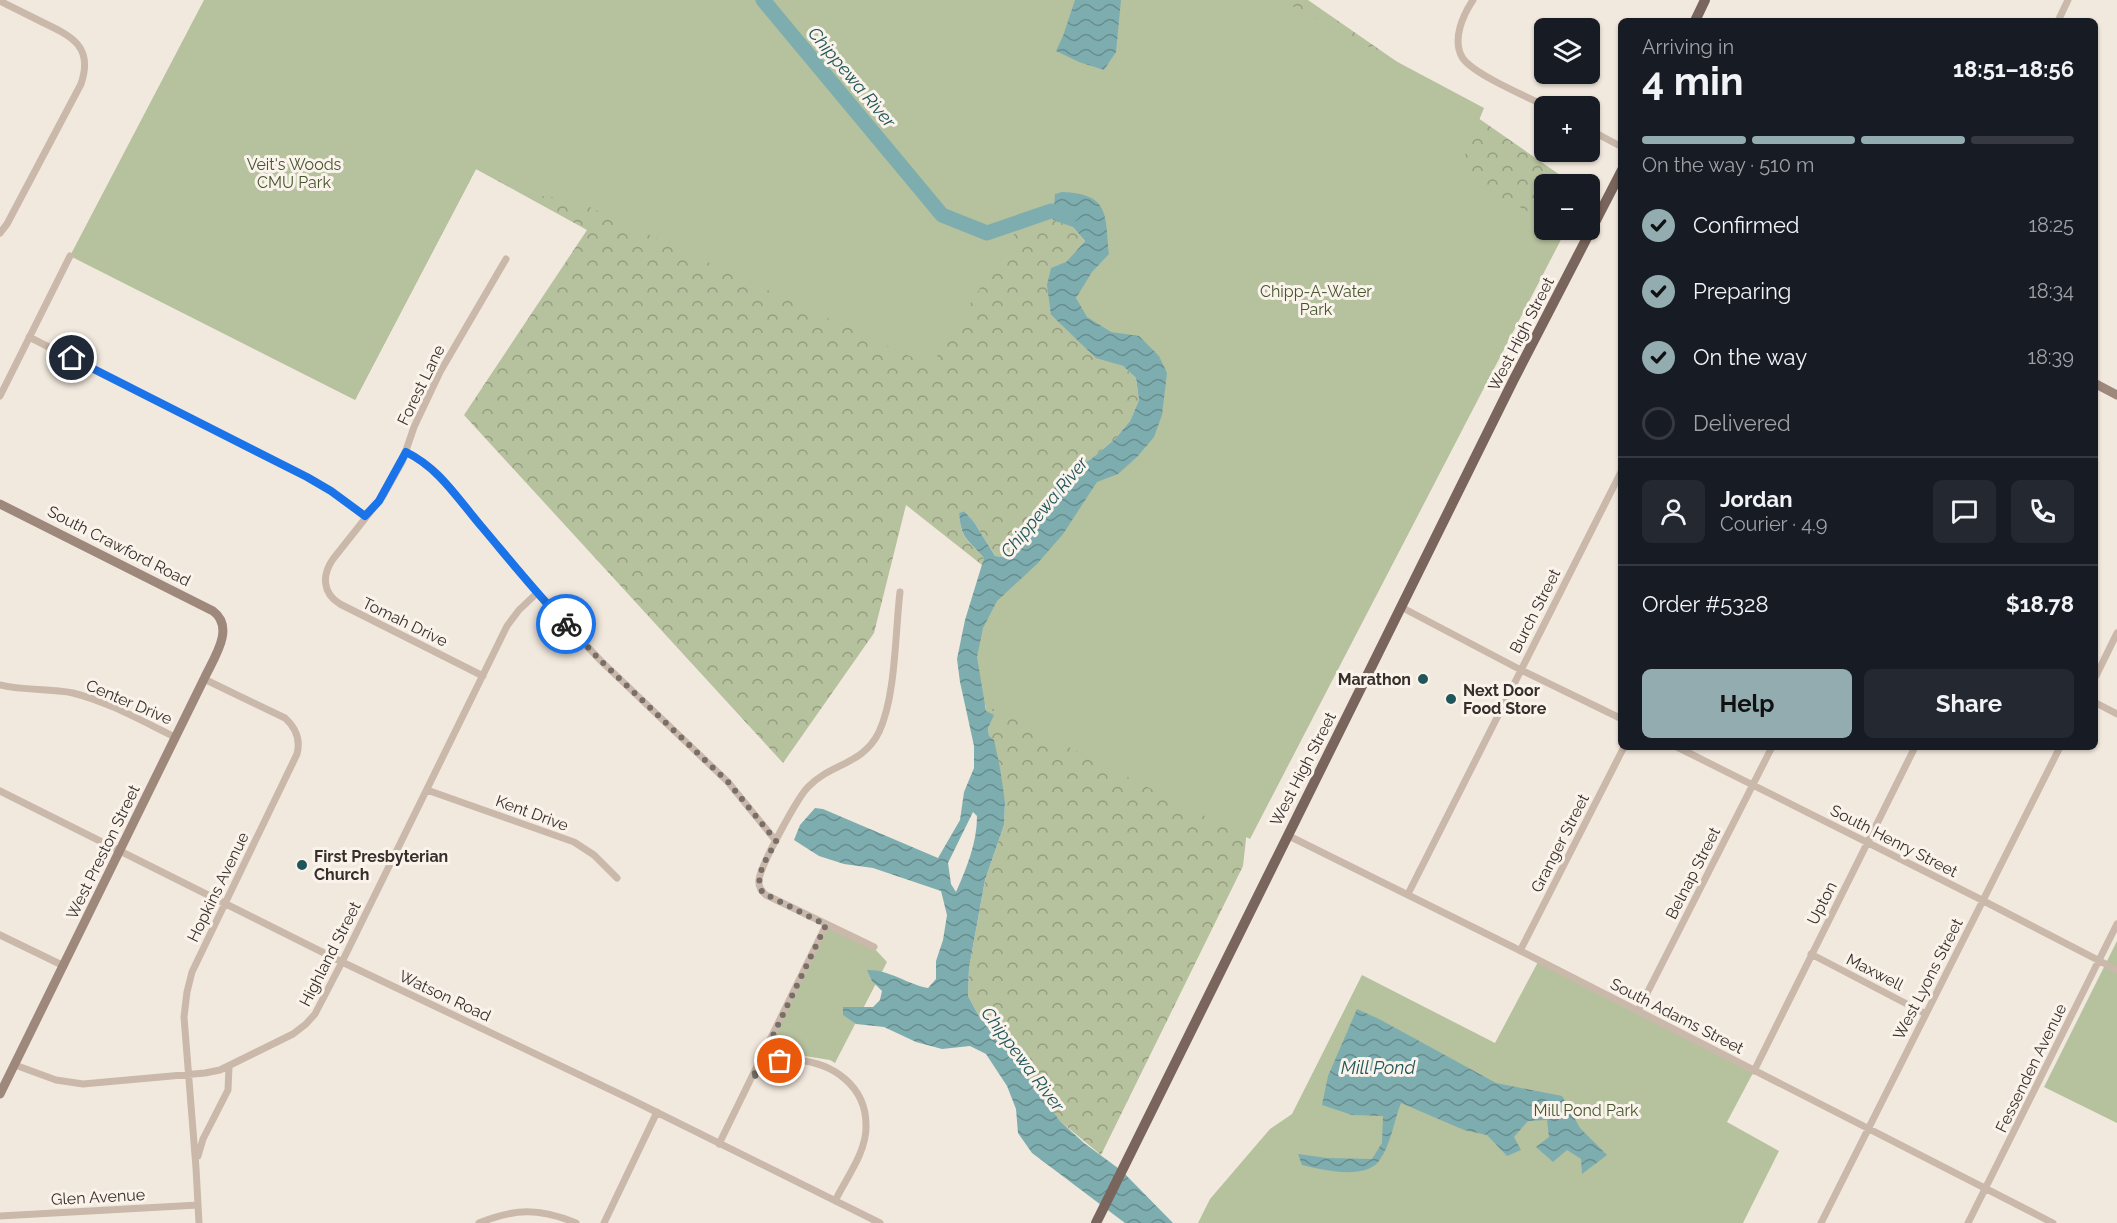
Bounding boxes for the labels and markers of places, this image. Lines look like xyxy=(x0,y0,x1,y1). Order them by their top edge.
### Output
pin xyxy=(46,332,97,383)
place label: Marathon xyxy=(1338,670,1411,689)
marker: Marathon xyxy=(1416,672,1430,686)
place label: Next Door Food Store xyxy=(1463,681,1547,718)
marker: Next Door Food Store xyxy=(1444,692,1458,706)
place label: First Presbyterian Church xyxy=(314,847,448,884)
marker: First Presbyterian Church xyxy=(295,858,309,872)
pin xyxy=(754,1035,805,1086)

